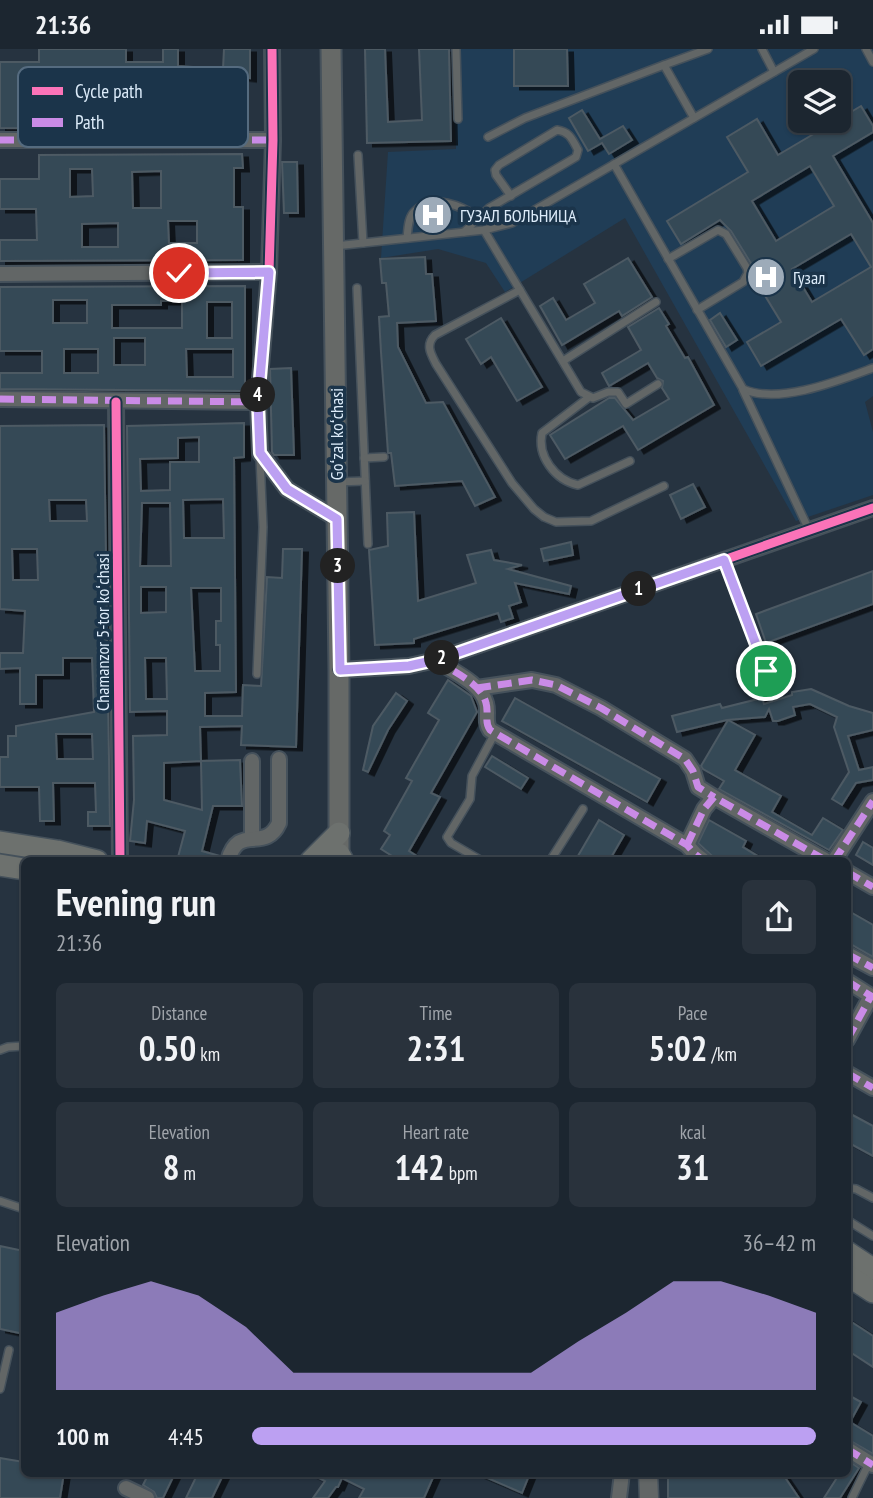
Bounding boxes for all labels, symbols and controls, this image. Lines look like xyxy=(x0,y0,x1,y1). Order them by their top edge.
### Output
text: 21:36 xyxy=(35,8,91,41)
legend xyxy=(18,67,248,147)
map controls xyxy=(788,70,851,133)
button: layers xyxy=(788,70,851,133)
text: Cycle path xyxy=(75,79,143,103)
text: Path xyxy=(75,110,104,134)
hospital icon: ГУЗАЛ БОЛЬНИЦА xyxy=(412,194,454,236)
place label: ГУЗАЛ БОЛЬНИЦА xyxy=(460,204,577,227)
pin xyxy=(149,243,209,303)
icon: check xyxy=(160,254,198,292)
hospital icon: Гузал xyxy=(745,256,787,298)
place label: Гузал xyxy=(793,266,825,289)
pin: 4 xyxy=(240,377,276,413)
text: 4 xyxy=(253,382,262,406)
street label: Goʻzal koʻchasi xyxy=(325,388,348,480)
pin: 3 xyxy=(320,549,356,583)
street label: Chamanzor 5-tor koʻchasi xyxy=(91,553,114,711)
text: 3 xyxy=(333,553,342,577)
pin: 1 xyxy=(622,571,656,607)
text: 1 xyxy=(634,576,643,600)
pin: 2 xyxy=(424,641,460,675)
pin xyxy=(736,641,796,701)
text: 2 xyxy=(437,645,446,669)
icon: arrive xyxy=(747,652,785,690)
text: Evening run xyxy=(56,877,216,926)
button: share xyxy=(742,880,816,954)
text: 21:36 xyxy=(56,928,102,957)
text: Distance xyxy=(151,1001,207,1025)
text: Time xyxy=(420,1001,452,1025)
text: Pace xyxy=(678,1001,708,1025)
text: 0.50 xyxy=(139,1025,196,1071)
text: 2:31 xyxy=(407,1025,465,1071)
text: 5:02 xyxy=(648,1025,707,1071)
text: km xyxy=(196,1042,220,1066)
text: /km xyxy=(707,1042,737,1066)
text: Elevation xyxy=(149,1120,210,1144)
text: Heart rate xyxy=(403,1120,469,1144)
text: kcal xyxy=(680,1120,706,1144)
text: 8 xyxy=(163,1144,179,1190)
text: 142 xyxy=(394,1144,445,1190)
text: 31 xyxy=(676,1144,709,1190)
text: m xyxy=(179,1161,196,1185)
text: bpm xyxy=(445,1161,478,1185)
text: Elevation xyxy=(56,1228,130,1257)
text: 36–42 m xyxy=(743,1228,816,1257)
text: 100 m xyxy=(56,1422,109,1451)
text: 4:45 xyxy=(168,1422,204,1451)

